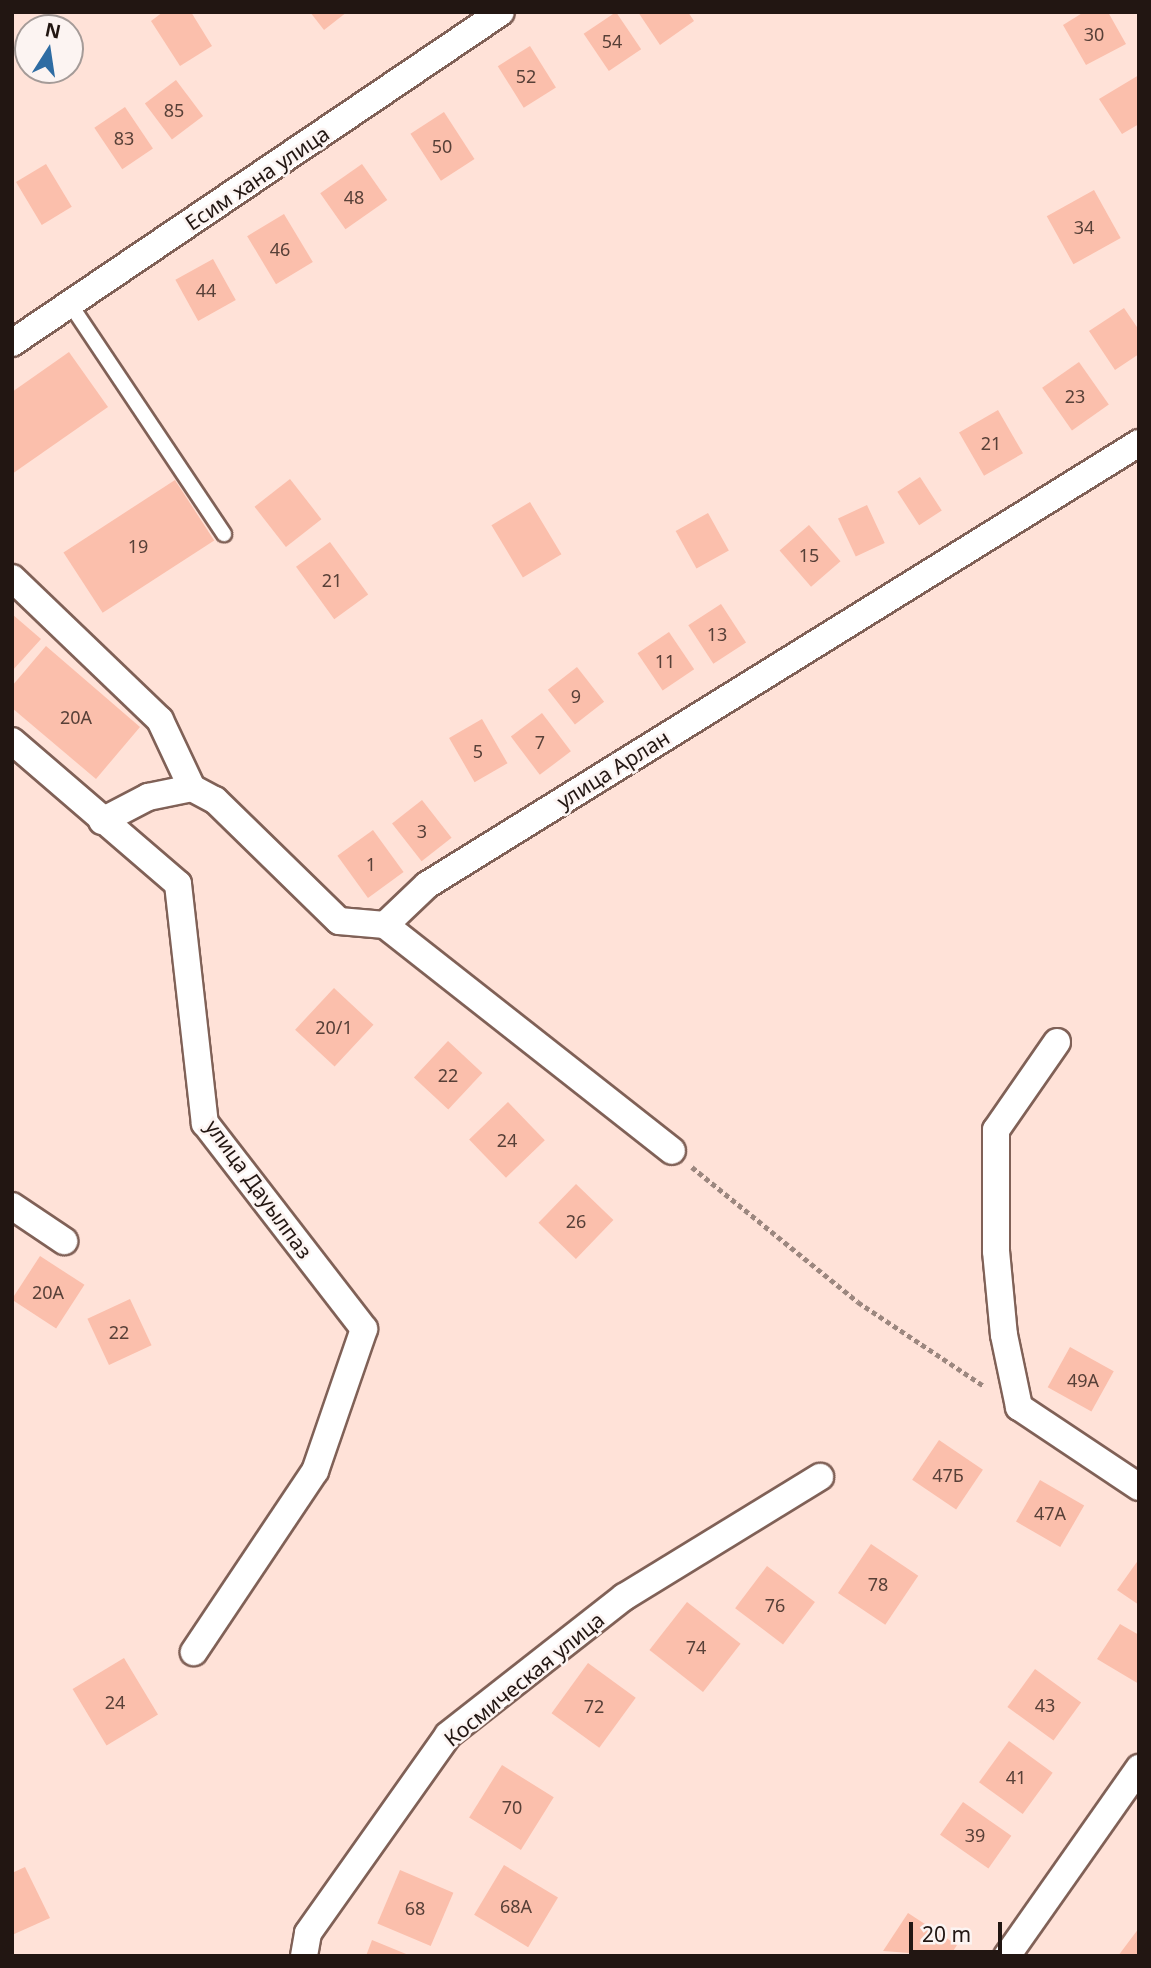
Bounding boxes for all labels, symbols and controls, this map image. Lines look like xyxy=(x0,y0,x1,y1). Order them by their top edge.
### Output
north arrow xyxy=(14,14,84,84)
text: N xyxy=(43,16,63,45)
house number: 30 xyxy=(1084,23,1104,45)
house number: 54 xyxy=(602,30,622,52)
house number: 52 xyxy=(516,65,536,87)
house number: 85 xyxy=(164,99,184,121)
street label: Есим хана улица xyxy=(180,121,334,235)
house number: 83 xyxy=(114,127,134,149)
house number: 50 xyxy=(432,135,452,157)
house number: 48 xyxy=(344,186,364,208)
house number: 34 xyxy=(1074,216,1094,238)
house number: 46 xyxy=(270,238,290,260)
house number: 44 xyxy=(196,279,216,301)
house number: 23 xyxy=(1065,385,1085,407)
house number: 21 xyxy=(981,432,1001,454)
house number: 19 xyxy=(128,535,148,557)
house number: 15 xyxy=(799,544,819,566)
house number: 21 xyxy=(322,569,342,591)
house number: 13 xyxy=(707,623,727,645)
house number: 11 xyxy=(655,650,675,672)
house number: 9 xyxy=(571,685,581,707)
house number: 20А xyxy=(60,706,92,728)
street label: улица Арлан xyxy=(552,724,674,814)
house number: 7 xyxy=(535,731,545,753)
house number: 5 xyxy=(473,740,483,762)
house number: 3 xyxy=(417,820,427,842)
house number: 1 xyxy=(366,853,376,875)
house number: 20/1 xyxy=(315,1016,353,1038)
house number: 22 xyxy=(438,1064,458,1086)
street label: улица Дауылпаз xyxy=(200,1115,318,1263)
house number: 24 xyxy=(497,1129,517,1151)
house number: 26 xyxy=(566,1210,586,1232)
house number: 20А xyxy=(32,1281,64,1303)
house number: 22 xyxy=(109,1321,129,1343)
house number: 49А xyxy=(1067,1369,1099,1391)
house number: 47Б xyxy=(932,1464,964,1486)
house number: 47А xyxy=(1034,1502,1066,1524)
house number: 78 xyxy=(868,1573,888,1595)
house number: 76 xyxy=(765,1594,785,1616)
street label: Космическая улица xyxy=(439,1607,609,1751)
house number: 74 xyxy=(686,1636,706,1658)
house number: 24 xyxy=(105,1691,125,1713)
house number: 43 xyxy=(1035,1694,1055,1716)
house number: 72 xyxy=(584,1695,604,1717)
house number: 41 xyxy=(1006,1766,1026,1788)
house number: 70 xyxy=(502,1796,522,1818)
house number: 39 xyxy=(965,1824,985,1846)
house number: 68А xyxy=(500,1895,532,1917)
house number: 68 xyxy=(405,1897,425,1919)
scale bar xyxy=(913,1909,1006,1953)
text: 20 m xyxy=(922,1920,971,1948)

